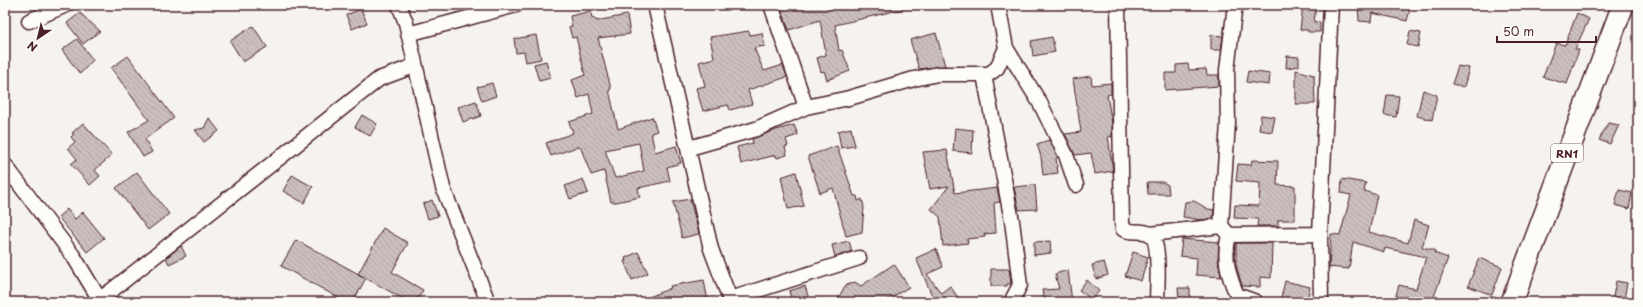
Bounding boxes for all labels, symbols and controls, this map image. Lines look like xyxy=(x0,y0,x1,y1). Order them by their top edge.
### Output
north arrow xyxy=(18,18,58,58)
scale bar xyxy=(1497,18,1596,44)
text: 50 m xyxy=(1503,22,1534,40)
text: N xyxy=(23,37,40,56)
road number: RN1 xyxy=(1551,144,1583,162)

